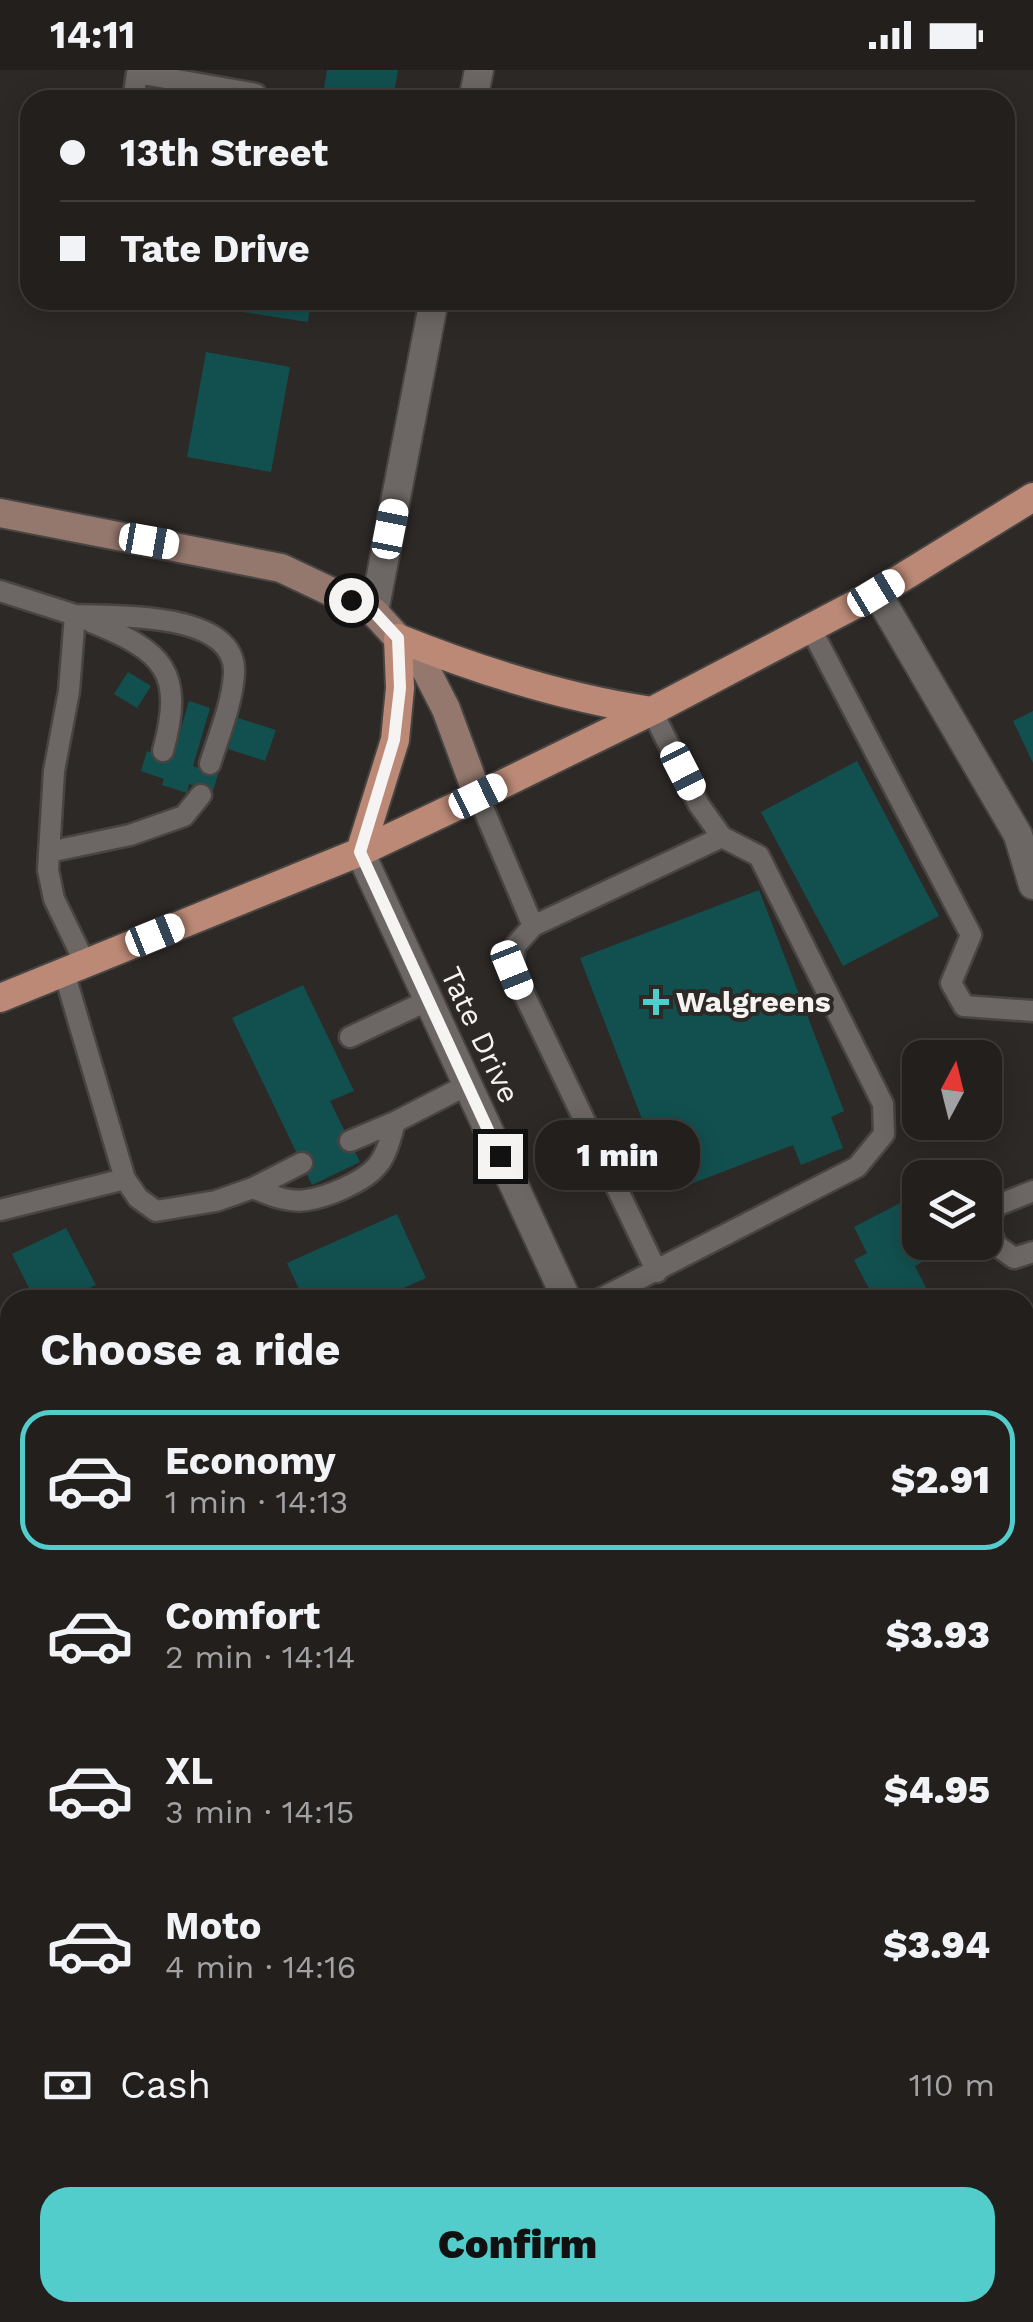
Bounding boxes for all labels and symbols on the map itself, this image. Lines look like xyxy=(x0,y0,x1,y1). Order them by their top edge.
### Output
car xyxy=(370,497,410,561)
car xyxy=(117,521,181,561)
car xyxy=(843,565,909,621)
route start xyxy=(329,578,374,623)
car xyxy=(656,737,710,805)
car xyxy=(444,769,512,823)
car xyxy=(122,910,188,960)
car xyxy=(487,937,537,1003)
street label: Tate Drive xyxy=(434,961,527,1108)
place label: Walgreens xyxy=(676,984,831,1019)
marker: Walgreens xyxy=(645,991,667,1013)
north arrow xyxy=(902,1040,1002,1140)
callout: 1 min xyxy=(535,1121,700,1191)
route end xyxy=(478,1134,523,1179)

